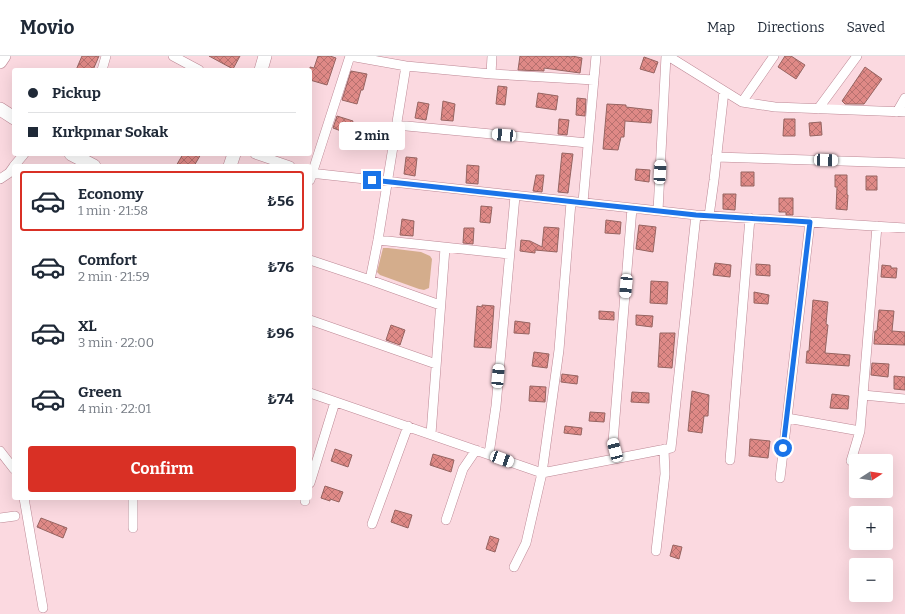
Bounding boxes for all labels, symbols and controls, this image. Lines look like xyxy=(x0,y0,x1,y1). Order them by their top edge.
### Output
text: Movio xyxy=(20,16,74,39)
text: Map xyxy=(707,19,735,36)
text: Directions xyxy=(757,19,825,36)
text: Saved xyxy=(847,19,885,36)
text: Pickup xyxy=(52,84,101,102)
callout: 2 min xyxy=(339,122,405,150)
text: Kırkpınar Sokak xyxy=(52,123,168,141)
text: 2 min xyxy=(355,128,389,143)
car xyxy=(492,128,516,142)
car xyxy=(814,154,838,166)
car xyxy=(653,160,667,184)
route end xyxy=(363,171,381,189)
icon: car xyxy=(30,183,66,219)
text: Economy xyxy=(78,185,144,203)
text: ₺56 xyxy=(267,192,294,210)
text: 1 min · 21:58 xyxy=(78,203,148,218)
icon: car xyxy=(30,249,66,285)
text: Comfort xyxy=(78,251,137,269)
text: ₺76 xyxy=(267,258,294,276)
text: 2 min · 21:59 xyxy=(78,269,150,284)
car xyxy=(619,274,633,298)
icon: car xyxy=(30,315,66,351)
text: XL xyxy=(78,317,97,335)
text: ₺96 xyxy=(266,324,294,342)
text: 3 min · 22:00 xyxy=(78,335,154,350)
car xyxy=(491,364,505,388)
icon: car xyxy=(30,381,66,417)
text: Green xyxy=(78,383,122,401)
text: ₺74 xyxy=(267,390,294,408)
text: 4 min · 22:01 xyxy=(78,401,151,416)
car xyxy=(606,437,624,463)
route start xyxy=(774,439,792,457)
button: Confirm xyxy=(28,446,296,492)
car xyxy=(489,449,515,469)
north arrow xyxy=(849,454,893,498)
map controls xyxy=(849,454,893,602)
button: + xyxy=(849,506,893,550)
button: − xyxy=(849,558,893,602)

